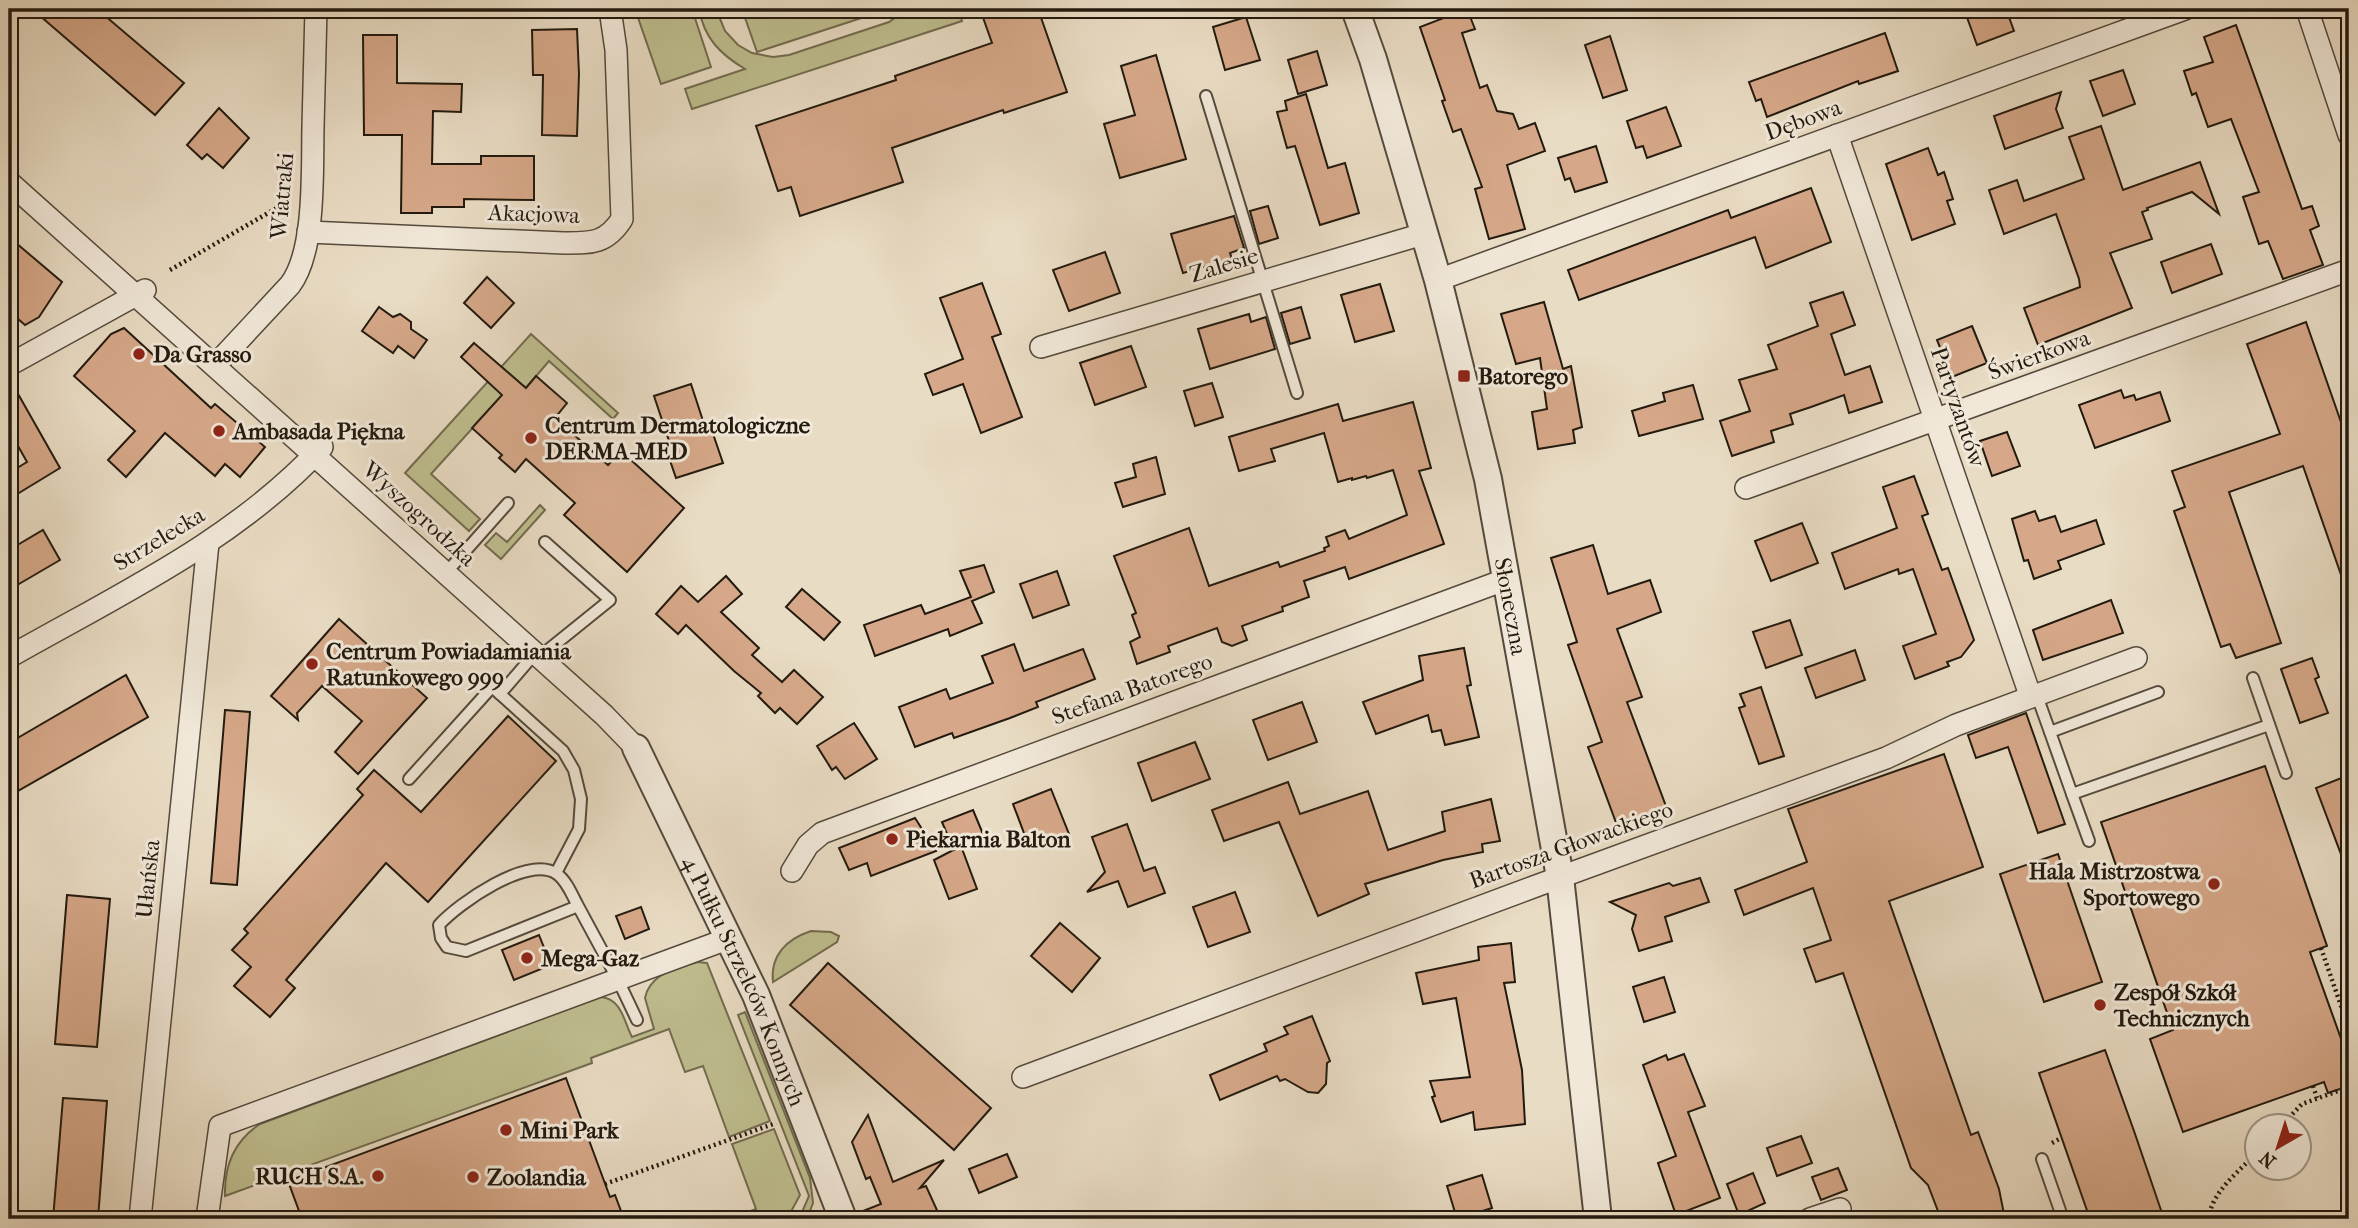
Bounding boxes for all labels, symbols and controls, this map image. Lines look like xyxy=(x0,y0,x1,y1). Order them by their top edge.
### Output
street label: Dębowa xyxy=(1761,94,1845,146)
street label: Wiatraki xyxy=(265,151,299,242)
street label: Akacjowa xyxy=(487,199,581,229)
street label: Zalesie xyxy=(1186,242,1262,288)
street label: Świerkowa xyxy=(1984,324,2094,386)
place label: Da Grasso xyxy=(153,341,252,368)
street label: Partyzantów xyxy=(1925,343,1991,471)
marker: Da Grasso xyxy=(131,346,147,362)
place label: Batorego xyxy=(1478,363,1569,390)
marker: Batorego xyxy=(1456,368,1472,384)
place label: Centrum Dermatologiczne DERMA-MED xyxy=(545,412,811,465)
place label: Ambasada Piękna xyxy=(231,418,406,446)
marker: Ambasada Piękna xyxy=(211,423,227,439)
marker: Centrum Dermatologiczne DERMA-MED xyxy=(523,430,539,446)
street label: Wyszogrodzka xyxy=(356,455,482,572)
street label: Strzelecka xyxy=(109,501,210,577)
street label: Słoneczna xyxy=(1489,555,1533,657)
place label: Centrum Powiadamiania Ratunkowego 999 xyxy=(326,638,572,691)
street label: Stefana Batorego xyxy=(1048,647,1216,731)
marker: Centrum Powiadamiania Ratunkowego 999 xyxy=(304,656,320,672)
street label: Bartosza Głowackiego xyxy=(1466,796,1676,894)
place label: Piekarnia Balton xyxy=(906,826,1071,853)
marker: Piekarnia Balton xyxy=(884,831,900,847)
street label: Ułańska xyxy=(130,838,166,920)
street label: 4 Pułku Strzelców Konnych xyxy=(677,851,811,1110)
place label: Hala Mistrzostwa Sportowego xyxy=(2029,858,2201,911)
marker: Hala Mistrzostwa Sportowego xyxy=(2206,876,2222,892)
place label: Mega-Gaz xyxy=(541,945,640,972)
marker: Mega-Gaz xyxy=(519,950,535,966)
place label: Zespół Szkół Technicznych xyxy=(2113,979,2251,1032)
marker: Zespół Szkół Technicznych xyxy=(2092,997,2108,1013)
north arrow xyxy=(2242,1112,2312,1182)
place label: Mini Park xyxy=(520,1117,620,1144)
marker: Mini Park xyxy=(498,1122,514,1138)
text: N xyxy=(2255,1146,2280,1173)
place label: RUCH S.A. xyxy=(255,1163,364,1190)
place label: Zoolandia xyxy=(487,1164,587,1191)
marker: RUCH S.A. xyxy=(370,1168,386,1184)
marker: Zoolandia xyxy=(465,1169,481,1185)

